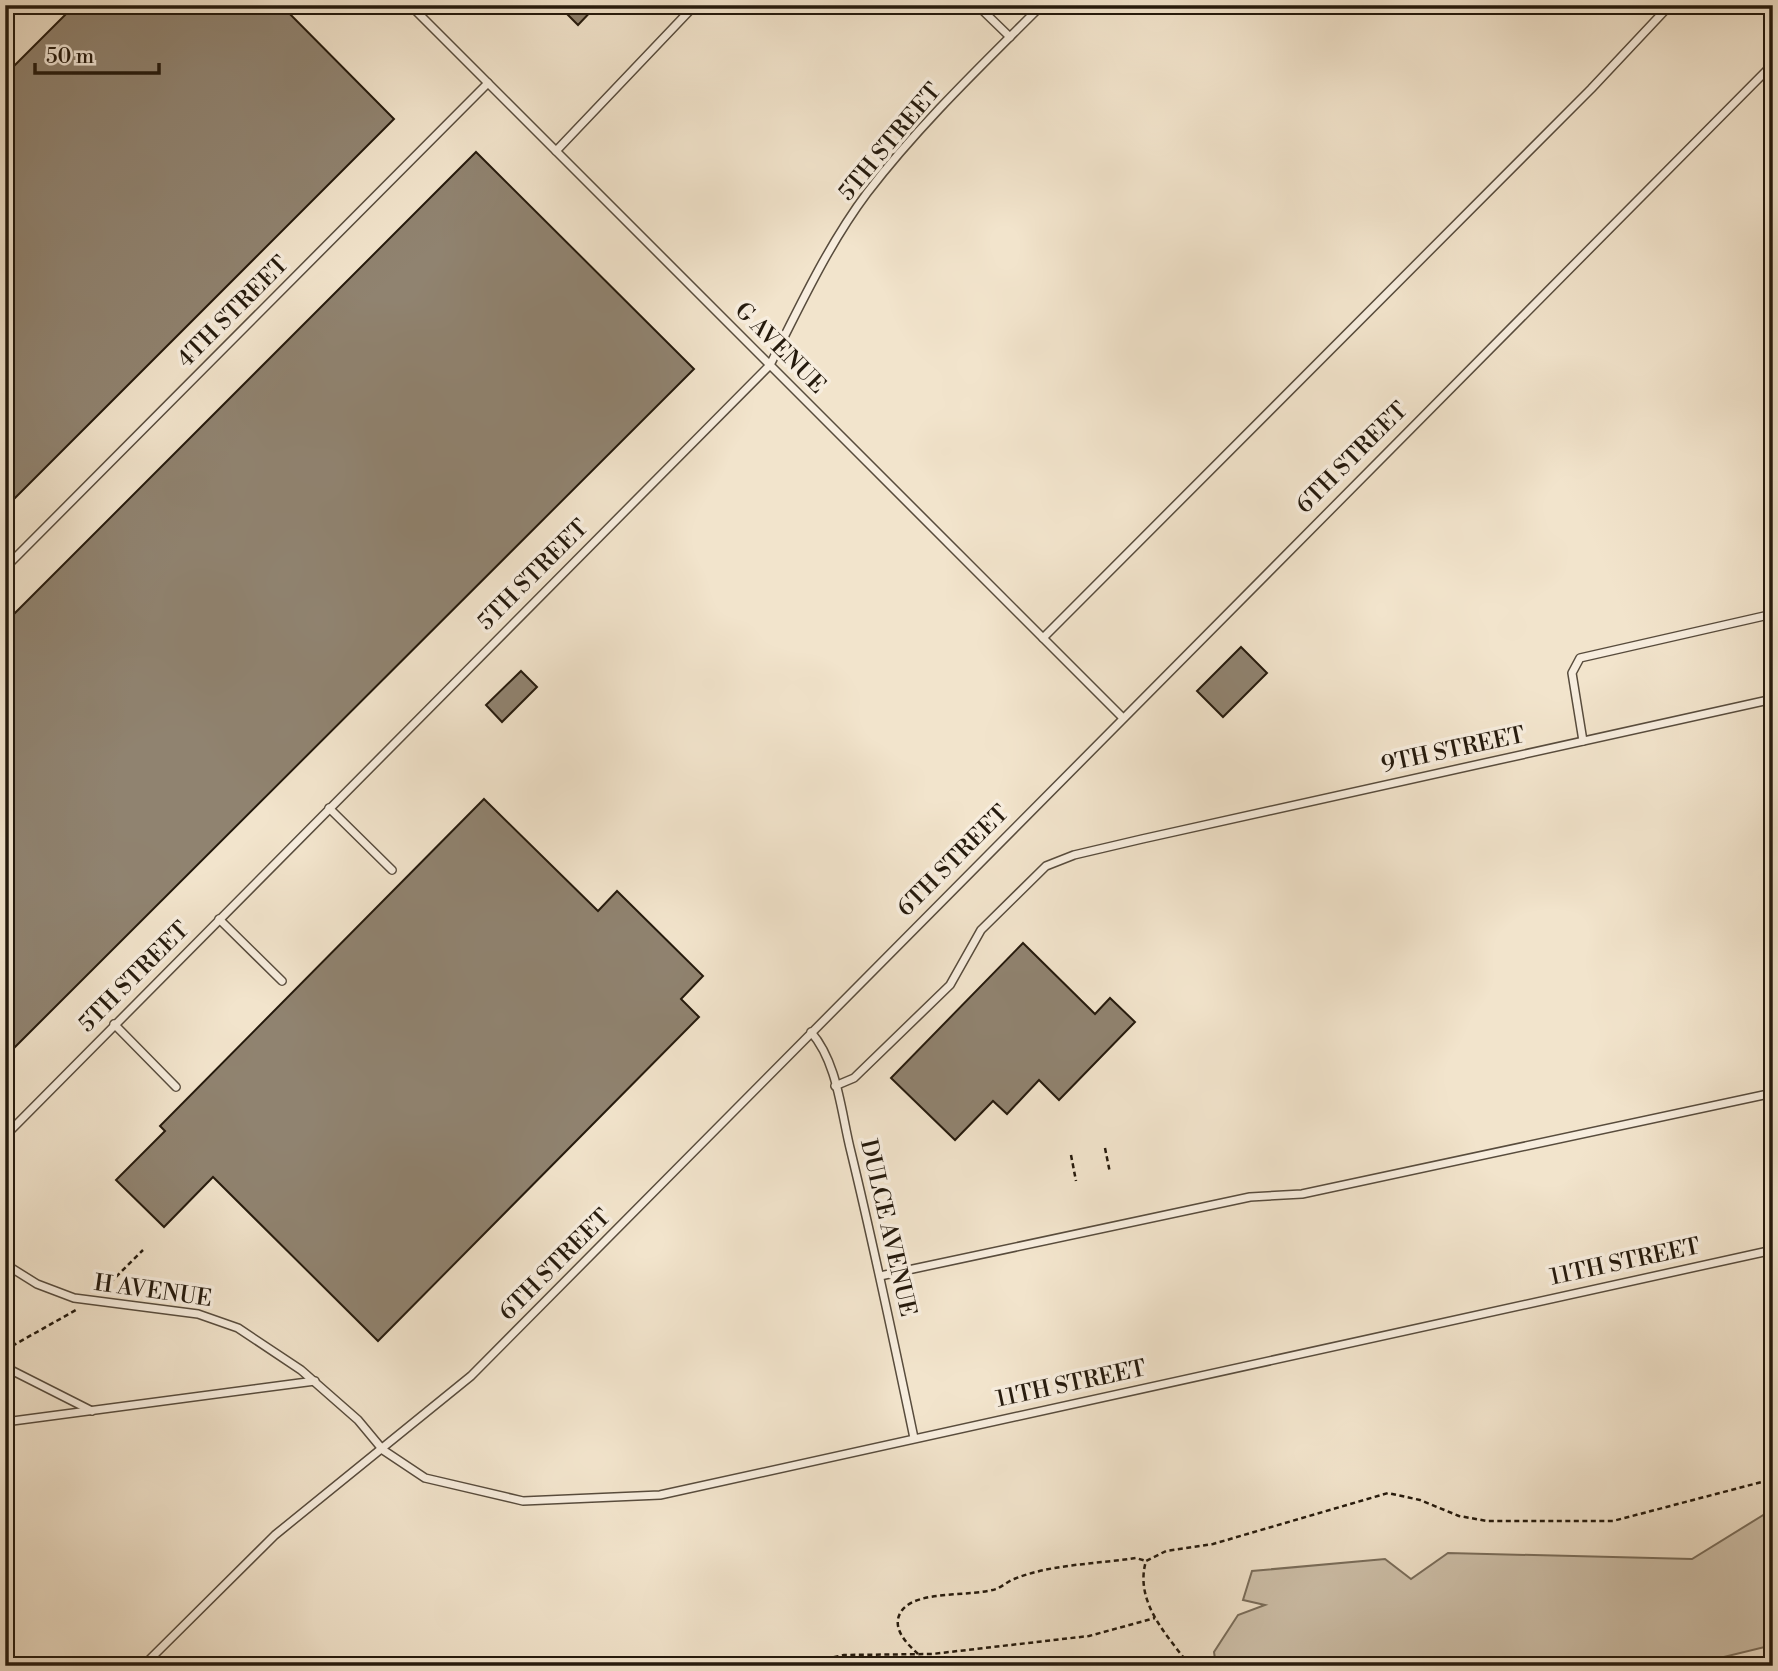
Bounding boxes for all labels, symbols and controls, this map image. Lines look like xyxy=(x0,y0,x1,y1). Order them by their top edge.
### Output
scale bar xyxy=(35,32,159,76)
text: 50 m xyxy=(46,44,94,70)
street label: 5TH STREET xyxy=(833,78,947,206)
street label: 4TH STREET xyxy=(172,251,294,373)
street label: G AVENUE xyxy=(729,297,831,399)
street label: 6TH STREET xyxy=(1290,396,1414,520)
street label: 5TH STREET xyxy=(472,514,594,636)
street label: 9TH STREET xyxy=(1379,721,1527,779)
street label: 6TH STREET xyxy=(891,799,1015,923)
street label: 5TH STREET xyxy=(73,916,195,1038)
street label: DULCE AVENUE xyxy=(854,1137,922,1319)
street label: 6TH STREET xyxy=(493,1203,617,1327)
street label: 11TH STREET xyxy=(1547,1232,1703,1292)
street label: H AVENUE xyxy=(92,1269,214,1313)
street label: 11TH STREET xyxy=(993,1354,1149,1414)

